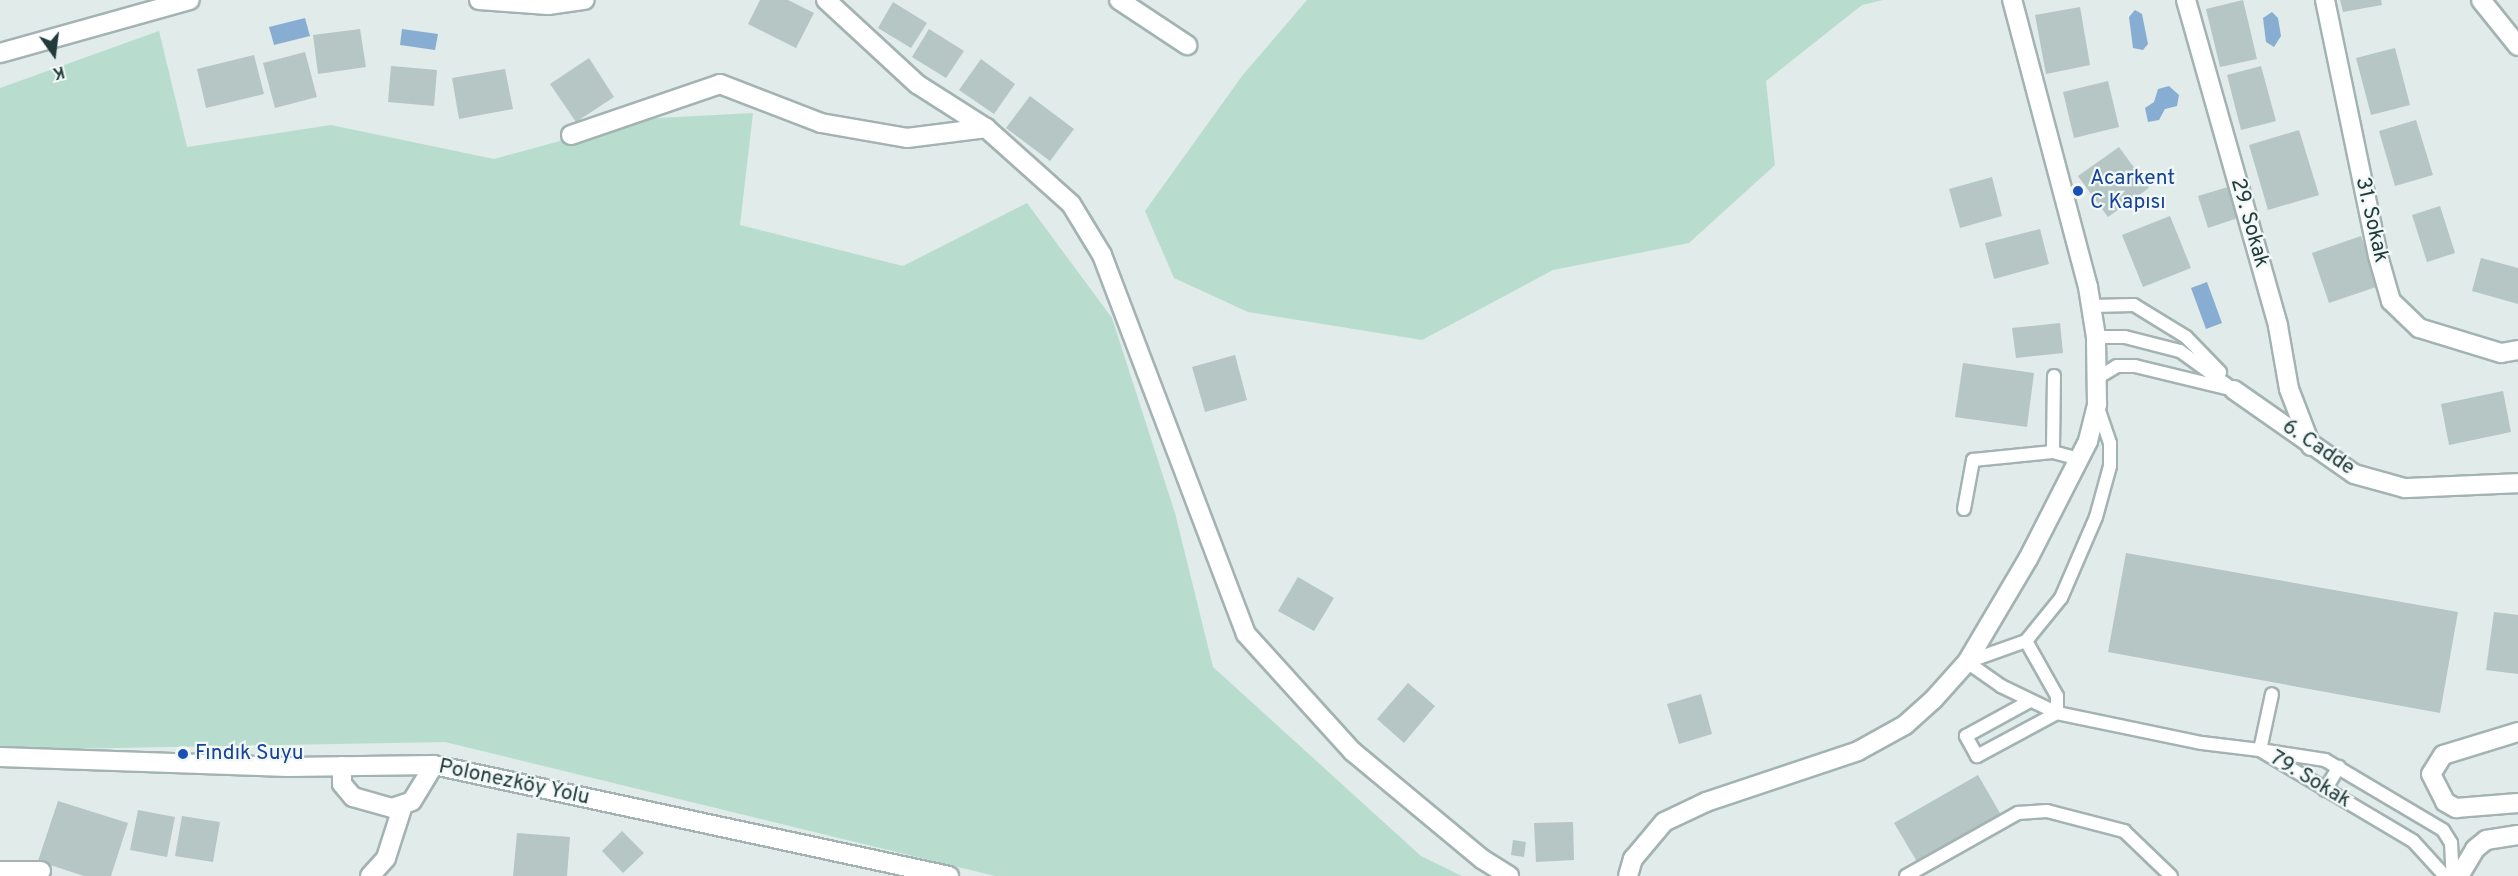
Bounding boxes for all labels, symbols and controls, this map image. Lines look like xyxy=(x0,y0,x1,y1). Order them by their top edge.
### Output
north arrow xyxy=(24,24,84,84)
text: K xyxy=(50,60,66,83)
place label: Acarkent C Kapısı xyxy=(2090,166,2175,216)
street label: 29. Sokak xyxy=(2224,175,2274,271)
street label: 31. Sokak xyxy=(2349,175,2393,265)
marker: Acarkent C Kapısı xyxy=(2071,184,2085,198)
street label: 6. Cadde xyxy=(2277,415,2359,481)
place label: Fındık Suyu xyxy=(195,741,304,767)
street label: 79. Sokak xyxy=(2265,746,2355,814)
marker: Fındık Suyu xyxy=(176,747,190,761)
street label: Polonezköy Yolu xyxy=(436,755,592,811)

